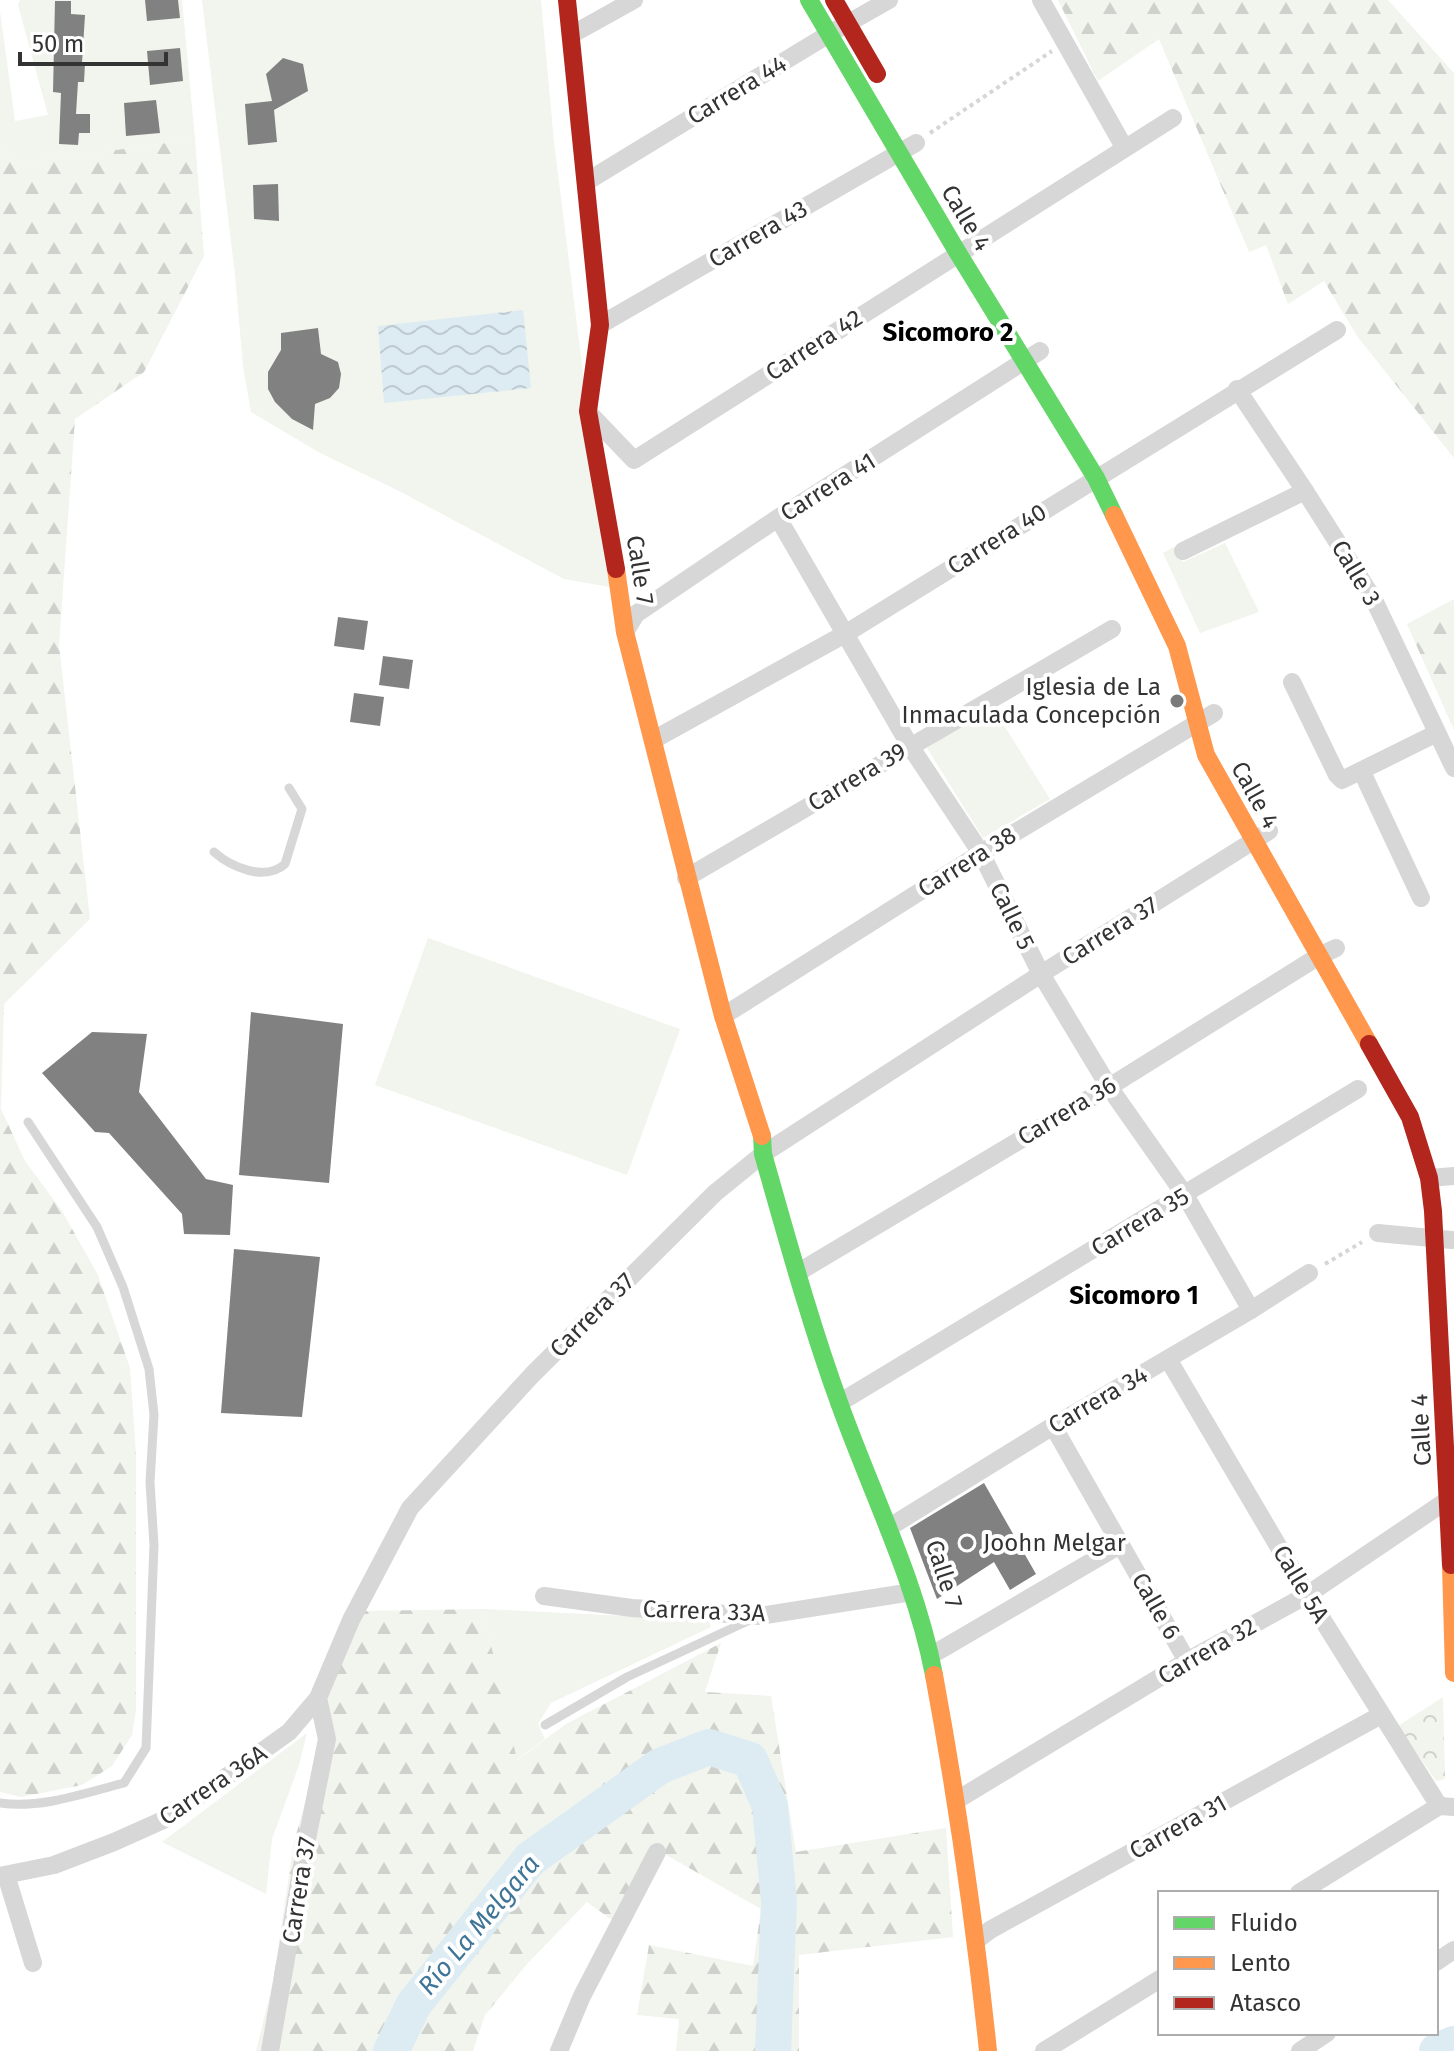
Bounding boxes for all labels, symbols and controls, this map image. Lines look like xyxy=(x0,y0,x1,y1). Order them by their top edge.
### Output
scale bar xyxy=(20,16,166,66)
text: 50 m xyxy=(32,30,84,58)
street label: Carrera 44 xyxy=(682,49,792,130)
street label: Calle 4 xyxy=(935,180,997,256)
street label: Carrera 43 xyxy=(704,195,812,273)
street label: Carrera 42 xyxy=(761,304,867,386)
district label: Sicomoro 2 xyxy=(883,317,1013,348)
street label: Carrera 41 xyxy=(775,447,881,527)
street label: Carrera 40 xyxy=(942,498,1052,580)
street label: Calle 7 xyxy=(621,533,659,607)
street label: Calle 3 xyxy=(1326,535,1386,611)
place label: Iglesia de La Inmaculada Concepción xyxy=(902,673,1161,729)
marker: Iglesia de La Inmaculada Concepción xyxy=(1168,692,1186,710)
street label: Carrera 39 xyxy=(803,737,911,817)
street label: Calle 4 xyxy=(1225,757,1285,834)
street label: Carrera 38 xyxy=(913,821,1021,903)
street label: Calle 5 xyxy=(984,878,1040,954)
street label: Carrera 37 xyxy=(1057,891,1163,971)
street label: Carrera 36 xyxy=(1013,1071,1121,1151)
street label: Carrera 35 xyxy=(1086,1182,1194,1262)
street label: Carrera 37 xyxy=(544,1267,640,1363)
district label: Sicomoro 1 xyxy=(1069,1280,1199,1311)
street label: Carrera 34 xyxy=(1044,1360,1153,1440)
street label: Calle 4 xyxy=(1405,1393,1437,1467)
place label: Joohn Melgar xyxy=(983,1529,1127,1557)
marker: Joohn Melgar xyxy=(958,1534,976,1552)
street label: Calle 7 xyxy=(920,1536,968,1612)
street label: Calle 5A xyxy=(1267,1540,1335,1628)
street label: Calle 6 xyxy=(1126,1568,1186,1644)
street label: Carrera 33A xyxy=(642,1595,766,1627)
street label: Carrera 32 xyxy=(1153,1612,1261,1690)
street label: Carrera 36A xyxy=(154,1739,272,1831)
street label: Carrera 31 xyxy=(1125,1789,1231,1865)
street label: Carrera 37 xyxy=(277,1835,321,1945)
water label: Río La Melgara xyxy=(412,1849,546,2001)
legend xyxy=(1158,1891,1438,2035)
text: Fluido xyxy=(1230,1909,1298,1937)
text: Lento xyxy=(1230,1949,1291,1977)
text: Atasco xyxy=(1230,1989,1301,2017)

